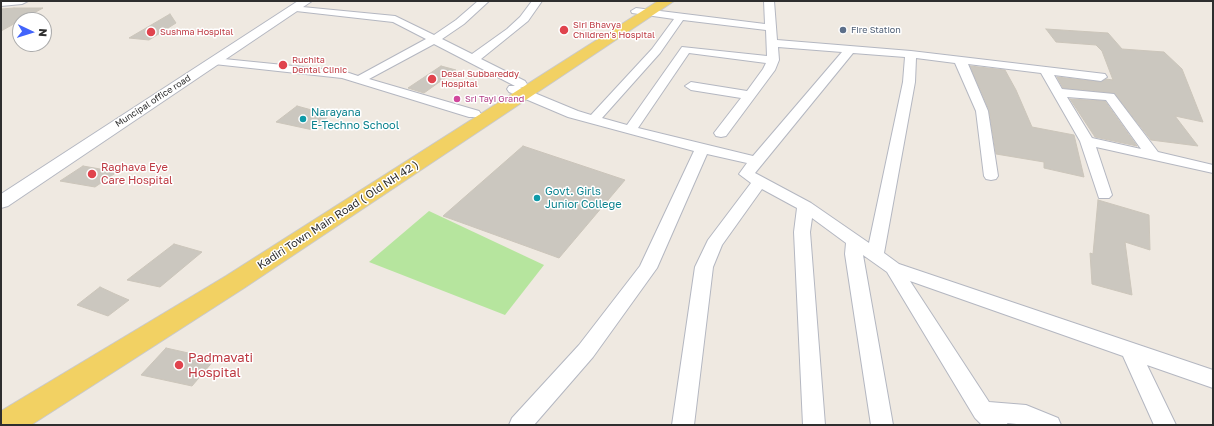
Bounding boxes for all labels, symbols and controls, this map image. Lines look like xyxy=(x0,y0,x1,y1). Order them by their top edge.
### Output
north arrow xyxy=(12,12,52,52)
place label: Siri Bhavya Children's Hospital xyxy=(573,20,655,41)
marker: Siri Bhavya Children's Hospital xyxy=(558,24,570,36)
marker: Fire Station xyxy=(838,25,848,35)
place label: Fire Station xyxy=(851,25,901,35)
marker: Sushma Hospital xyxy=(145,26,157,38)
place label: Sushma Hospital xyxy=(160,27,233,37)
text: N xyxy=(37,28,50,37)
place label: Ruchita Dental Clinic xyxy=(292,55,347,76)
marker: Ruchita Dental Clinic xyxy=(277,59,289,71)
place label: Desai Subbareddy Hospital xyxy=(441,69,519,90)
street label: Muncipal office road xyxy=(113,73,193,129)
marker: Desai Subbareddy Hospital xyxy=(426,73,438,85)
marker: Sri Tayi Grand xyxy=(452,94,462,104)
place label: Sri Tayi Grand xyxy=(465,94,524,104)
place label: Narayana E-Techno School xyxy=(311,106,399,132)
marker: Narayana E-Techno School xyxy=(298,114,308,124)
street label: Kadiri Town Main Road ( Old NH 42 ) xyxy=(255,158,421,272)
place label: Raghava Eye Care Hospital xyxy=(101,161,173,187)
marker: Raghava Eye Care Hospital xyxy=(86,168,98,180)
place label: Govt. Girls Junior College xyxy=(545,185,622,211)
marker: Govt. Girls Junior College xyxy=(532,193,542,203)
place label: Padmavati Hospital xyxy=(188,350,253,381)
marker: Padmavati Hospital xyxy=(173,359,185,371)

